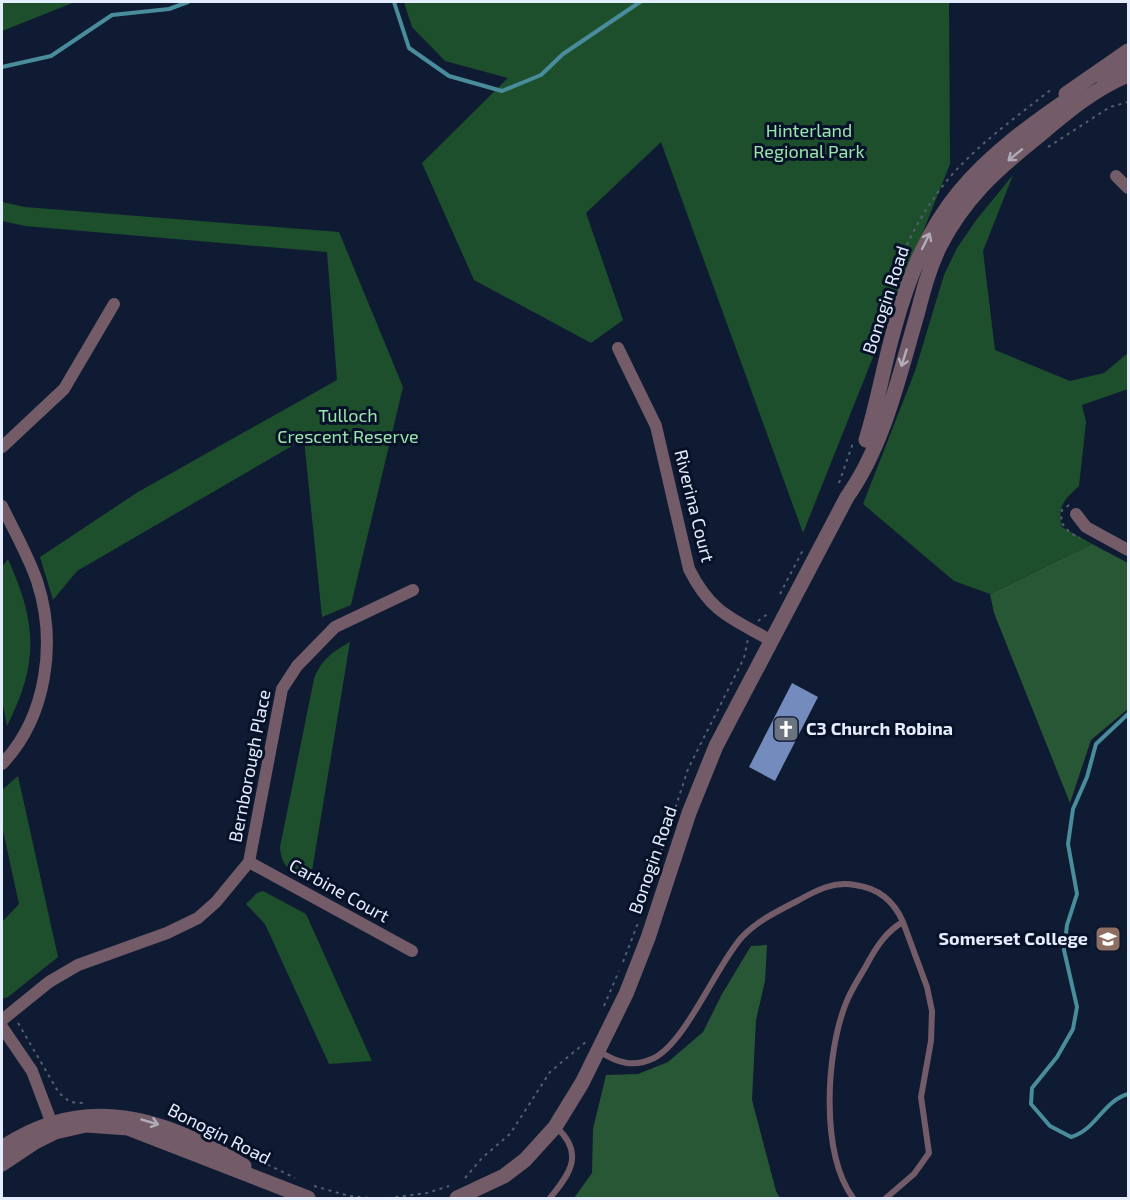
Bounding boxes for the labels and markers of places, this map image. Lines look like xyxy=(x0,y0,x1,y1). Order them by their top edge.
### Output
church icon: C3 Church Robina xyxy=(771,714,801,744)
place label: C3 Church Robina xyxy=(806,717,953,739)
school or university icon: Somerset College xyxy=(1093,924,1123,954)
place label: Somerset College xyxy=(938,927,1088,949)

